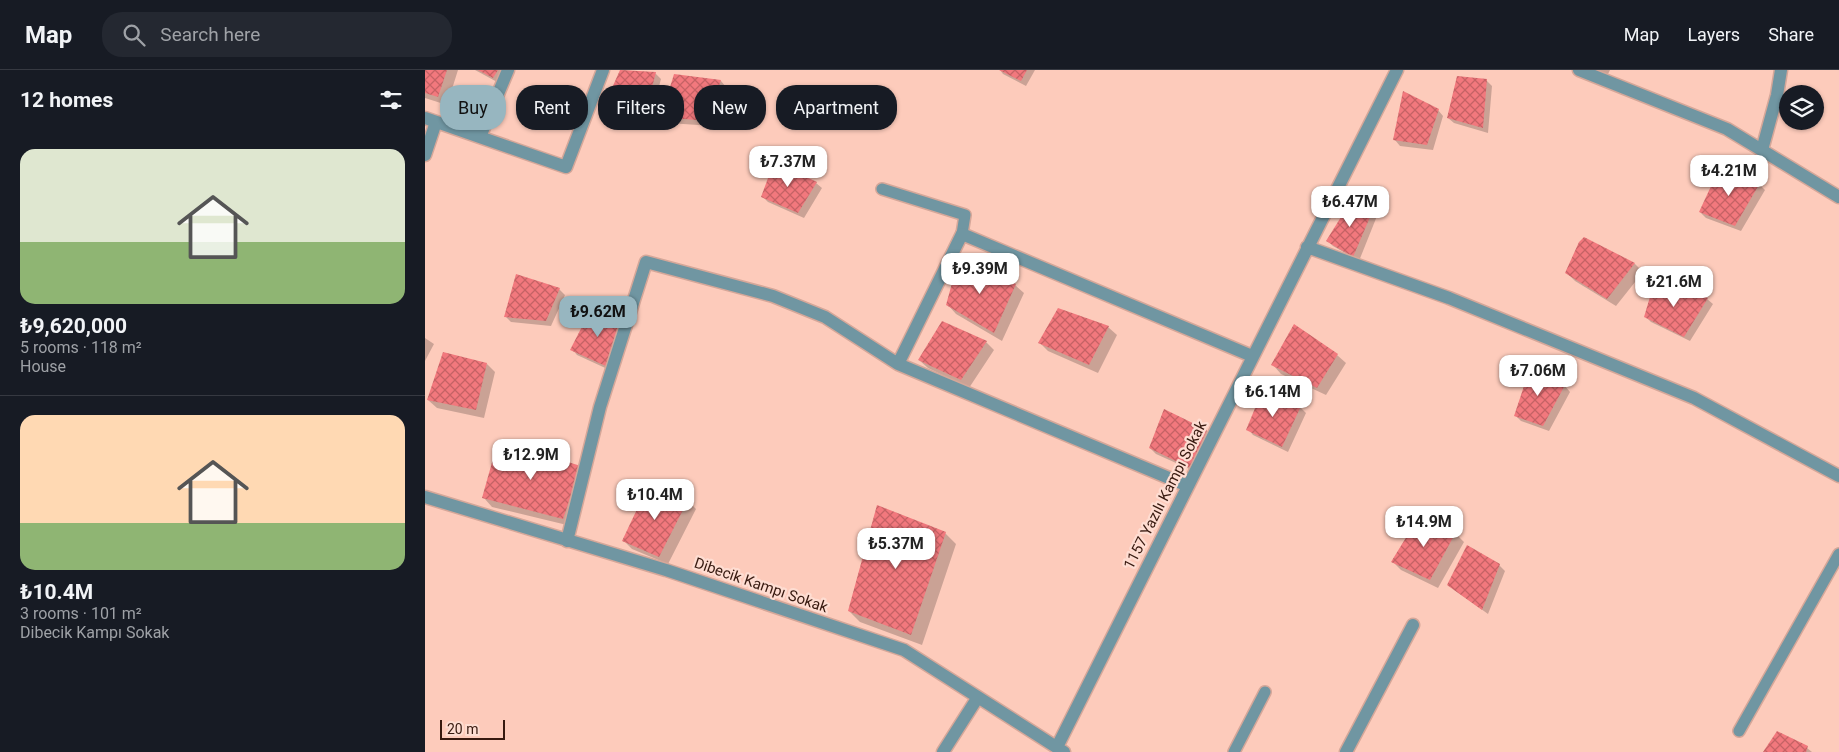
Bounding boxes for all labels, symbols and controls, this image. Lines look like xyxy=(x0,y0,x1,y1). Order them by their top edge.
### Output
search box xyxy=(102,12,452,57)
text: Map xyxy=(25,21,72,49)
icon: search xyxy=(120,21,148,49)
text: Search here xyxy=(160,23,260,46)
text: Map xyxy=(1624,24,1659,45)
text: Layers xyxy=(1687,24,1740,45)
text: Share xyxy=(1768,24,1814,45)
chip: Buy xyxy=(440,85,506,130)
chip: Rent xyxy=(516,85,588,130)
chip: Filters xyxy=(598,85,684,130)
chip: New xyxy=(694,85,766,130)
chip: Apartment xyxy=(776,85,897,130)
map controls xyxy=(1779,85,1824,130)
button: layers xyxy=(1779,85,1824,130)
icon: filters xyxy=(377,86,405,114)
text: 12 homes xyxy=(20,88,113,112)
pin: ₺7.37M xyxy=(747,146,829,188)
text: ₺7.37M xyxy=(760,152,816,171)
pin: ₺4.21M xyxy=(1688,154,1770,197)
text: ₺4.21M xyxy=(1701,161,1757,180)
icon: home xyxy=(168,182,258,272)
pin: ₺6.47M xyxy=(1309,186,1391,228)
text: ₺6.47M xyxy=(1322,192,1378,211)
pin: ₺9.39M xyxy=(939,252,1021,295)
text: ₺9.39M xyxy=(952,259,1008,278)
pin: ₺21.6M xyxy=(1633,266,1715,308)
text: ₺21.6M xyxy=(1646,272,1702,291)
pin: ₺9.62M xyxy=(557,296,639,338)
text: ₺9.62M xyxy=(570,302,626,321)
text: ₺9,620,000 xyxy=(20,314,127,338)
text: 5 rooms · 118 m² xyxy=(20,338,142,357)
pin: ₺7.06M xyxy=(1497,354,1579,397)
text: House xyxy=(20,357,66,376)
text: ₺7.06M xyxy=(1510,361,1566,380)
pin: ₺6.14M xyxy=(1232,376,1314,418)
text: ₺6.14M xyxy=(1245,382,1301,401)
street label: 1157 Yazılı Kampı Sokak xyxy=(1120,418,1210,572)
pin: ₺12.9M xyxy=(490,438,572,481)
text: ₺12.9M xyxy=(503,445,559,464)
icon: home xyxy=(168,447,258,537)
pin: ₺10.4M xyxy=(614,478,696,521)
text: ₺10.4M xyxy=(627,485,683,504)
pin: ₺14.9M xyxy=(1383,506,1465,548)
text: ₺14.9M xyxy=(1396,512,1452,531)
pin: ₺5.37M xyxy=(855,528,937,570)
text: ₺5.37M xyxy=(868,534,924,553)
street label: Dibecik Kampı Sokak xyxy=(692,554,831,616)
text: ₺10.4M xyxy=(20,580,93,604)
text: 3 rooms · 101 m² xyxy=(20,604,142,623)
text: Dibecik Kampı Sokak xyxy=(20,623,169,642)
scale bar xyxy=(440,717,505,740)
text: 20 m xyxy=(447,721,479,737)

